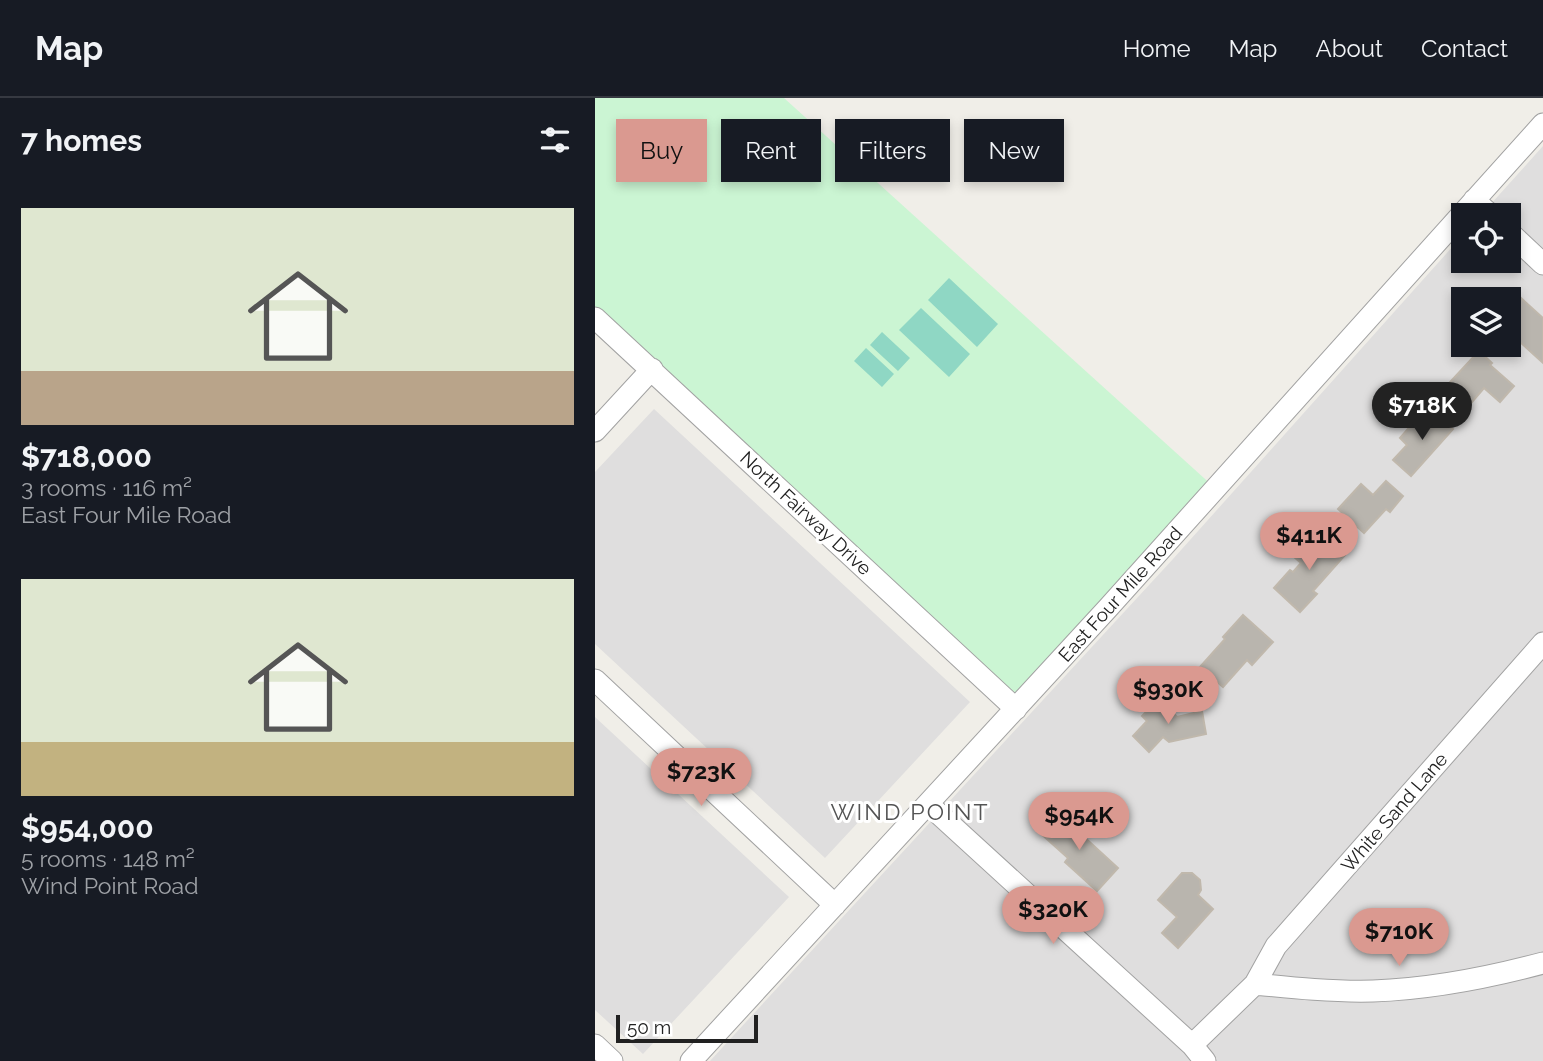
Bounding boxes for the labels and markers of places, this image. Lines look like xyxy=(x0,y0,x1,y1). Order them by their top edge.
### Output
pin: $718K xyxy=(1373,382,1471,442)
pin: $411K xyxy=(1260,512,1358,572)
pin: $930K xyxy=(1119,666,1217,726)
pin: $723K xyxy=(652,748,750,808)
pin: $954K xyxy=(1030,792,1128,852)
pin: $320K xyxy=(1004,886,1102,946)
pin: $710K xyxy=(1350,908,1448,968)

